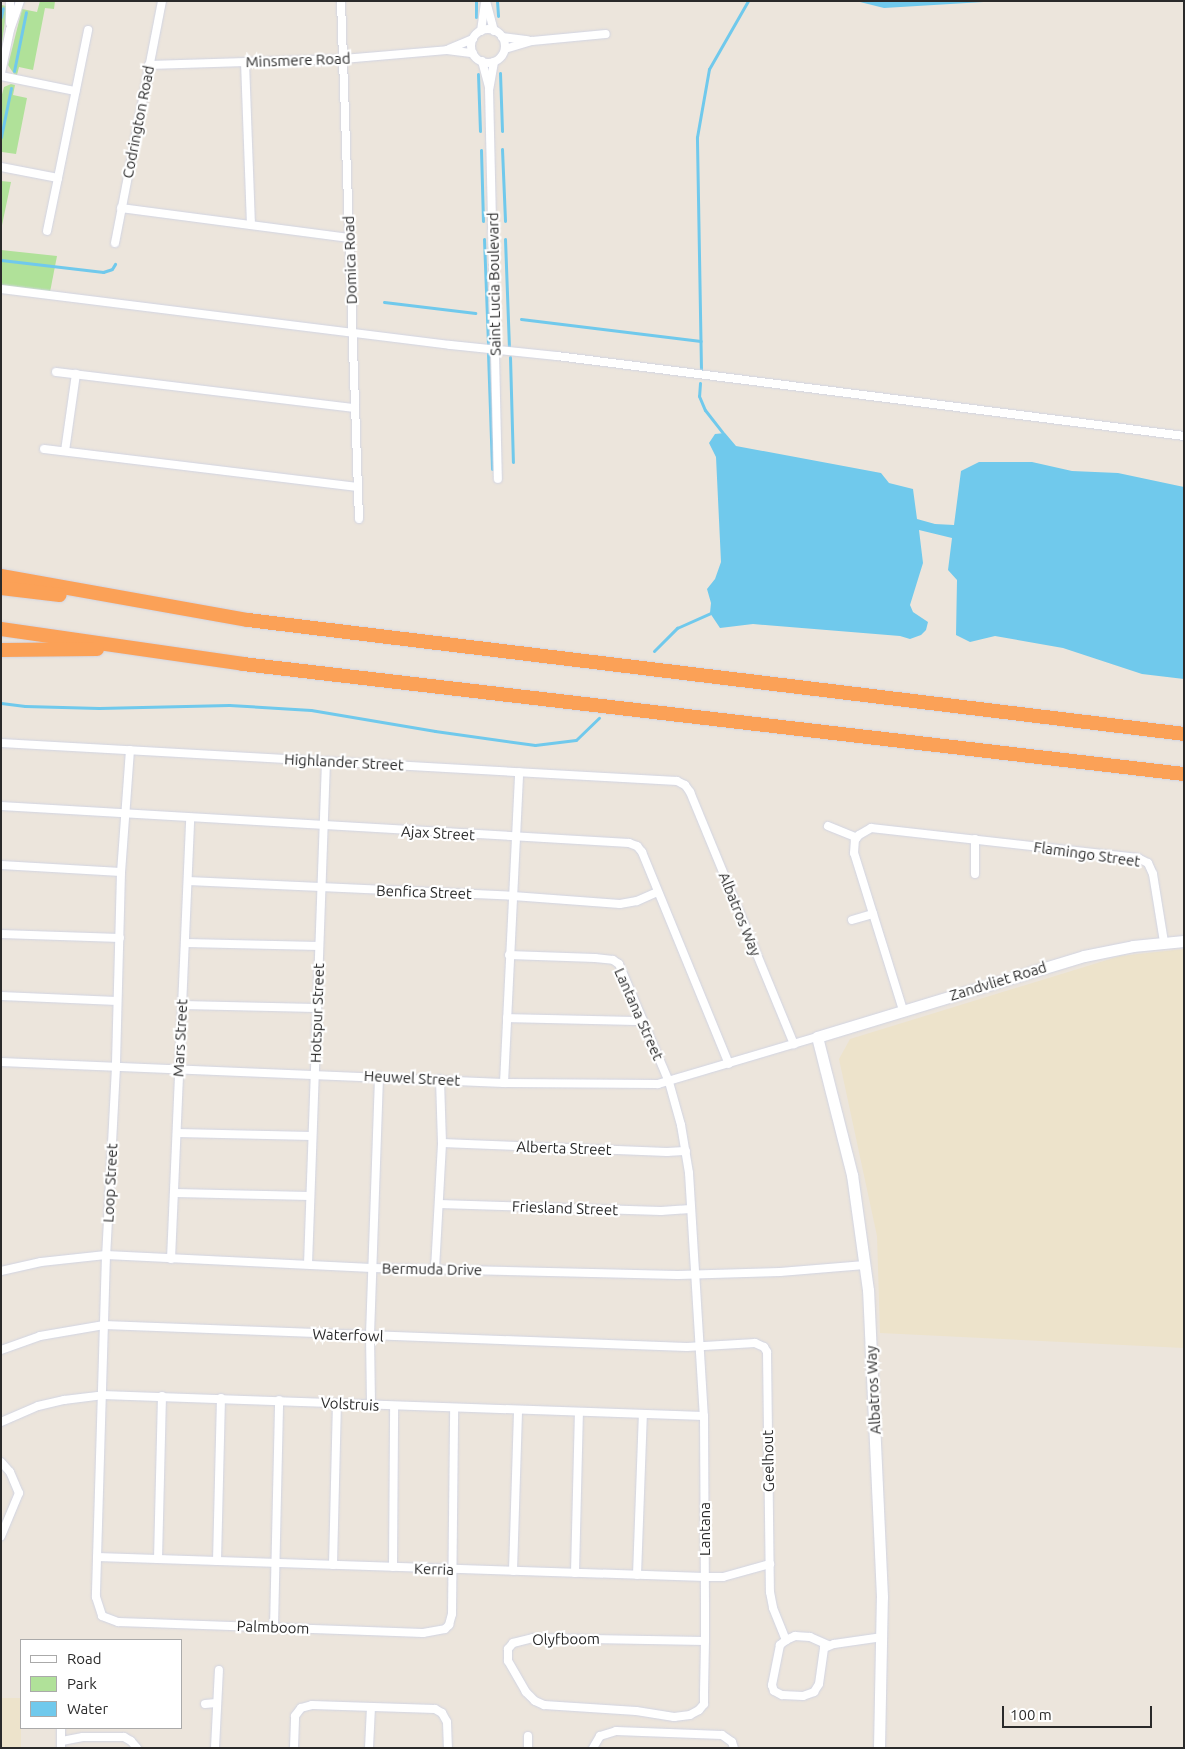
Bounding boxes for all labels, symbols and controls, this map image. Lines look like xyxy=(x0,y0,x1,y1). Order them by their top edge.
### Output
street label: Minsmere Road xyxy=(245,49,351,71)
street label: Codrington Road xyxy=(118,64,158,180)
street label: Saint Lucia Boulevard xyxy=(484,212,504,356)
street label: Domica Road xyxy=(339,215,361,305)
street label: Highlander Street xyxy=(284,750,404,774)
street label: Ajax Street xyxy=(401,822,475,844)
street label: Flamingo Street xyxy=(1033,838,1141,870)
street label: Albatros Way xyxy=(715,869,765,959)
street label: Benfica Street xyxy=(376,881,472,903)
street label: Zandvliet Road xyxy=(947,958,1049,1004)
street label: Hotspur Street xyxy=(306,963,328,1063)
street label: Lantana Street xyxy=(611,965,667,1063)
street label: Mars Street xyxy=(169,998,191,1078)
street label: Heuwel Street xyxy=(363,1066,461,1090)
street label: Alberta Street xyxy=(516,1137,612,1159)
street label: Loop Street xyxy=(99,1143,121,1223)
street label: Friesland Street xyxy=(512,1197,618,1219)
street label: Bermuda Drive xyxy=(382,1259,482,1279)
street label: Waterfowl xyxy=(312,1325,384,1345)
street label: Albatros Way xyxy=(862,1345,884,1435)
street label: Volstruis xyxy=(320,1393,380,1415)
street label: Geelhout xyxy=(758,1430,778,1492)
street label: Lantana xyxy=(696,1502,714,1556)
street label: Kerria xyxy=(414,1559,454,1579)
street label: Palmboom xyxy=(236,1617,310,1637)
street label: Olyfboom xyxy=(532,1629,600,1649)
legend xyxy=(20,1639,182,1729)
text: Road xyxy=(67,1650,102,1667)
text: Park xyxy=(67,1675,97,1692)
scale bar xyxy=(1005,1696,1155,1728)
text: Water xyxy=(67,1700,108,1717)
text: 100 m xyxy=(1010,1706,1052,1723)

